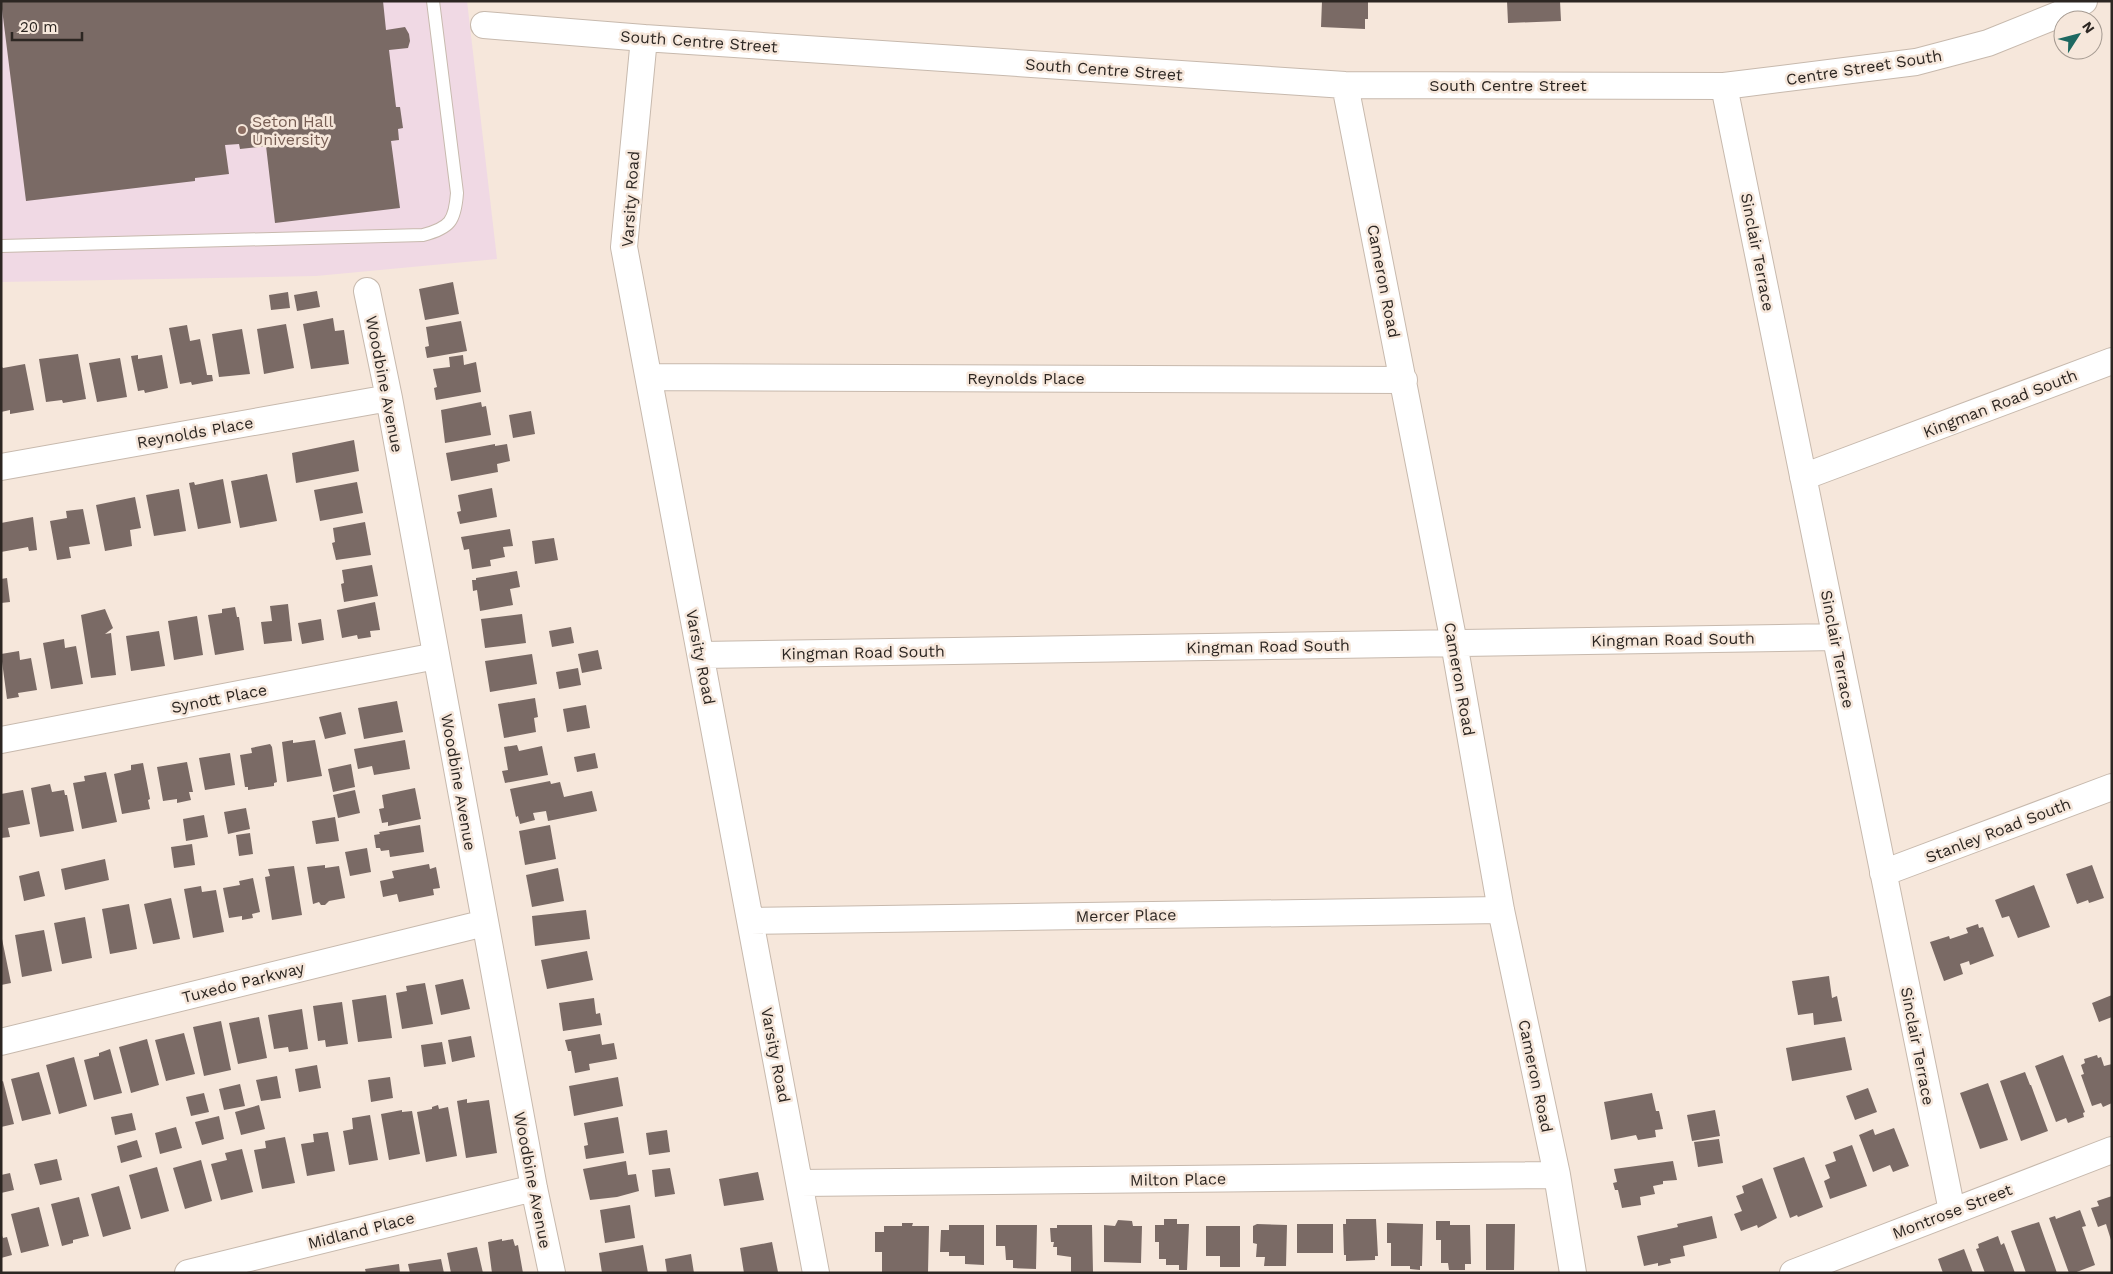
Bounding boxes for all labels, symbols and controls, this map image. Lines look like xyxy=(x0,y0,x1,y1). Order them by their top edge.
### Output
scale bar xyxy=(12,10,82,42)
north arrow xyxy=(2053,10,2103,60)
text: 20 m xyxy=(20,18,58,36)
text: N xyxy=(2079,18,2098,36)
street label: South Centre Street xyxy=(620,27,779,56)
street label: Centre Street South xyxy=(1785,46,1943,89)
street label: South Centre Street xyxy=(1025,55,1184,84)
street label: South Centre Street xyxy=(1429,76,1587,95)
place label: Seton Hall University xyxy=(252,112,334,149)
marker: Seton Hall University xyxy=(236,124,248,136)
street label: Varsity Road xyxy=(618,150,643,248)
street label: Sinclair Terrace xyxy=(1737,191,1778,313)
street label: Cameron Road xyxy=(1363,223,1404,339)
street label: Woodbine Avenue xyxy=(362,314,407,454)
street label: Kingman Road South xyxy=(1920,365,2080,442)
street label: Reynolds Place xyxy=(967,369,1085,388)
street label: Reynolds Place xyxy=(135,413,255,452)
street label: Sinclair Terrace xyxy=(1817,588,1858,710)
street label: Varsity Road xyxy=(682,608,719,706)
street label: Cameron Road xyxy=(1440,621,1479,737)
street label: Kingman Road South xyxy=(1591,629,1755,650)
street label: Kingman Road South xyxy=(1186,636,1350,657)
street label: Kingman Road South xyxy=(781,642,945,663)
street label: Synott Place xyxy=(170,680,269,717)
street label: Woodbine Avenue xyxy=(437,712,480,852)
street label: Stanley Road South xyxy=(1923,794,2073,867)
street label: Mercer Place xyxy=(1075,905,1177,926)
street label: Tuxedo Parkway xyxy=(180,958,307,1007)
street label: Sinclair Terrace xyxy=(1897,985,1938,1107)
street label: Varsity Road xyxy=(757,1006,794,1104)
street label: Cameron Road xyxy=(1514,1018,1557,1134)
street label: Woodbine Avenue xyxy=(510,1110,555,1250)
street label: Milton Place xyxy=(1130,1169,1226,1190)
street label: Montrose Street xyxy=(1890,1180,2015,1243)
street label: Midland Place xyxy=(306,1208,416,1253)

